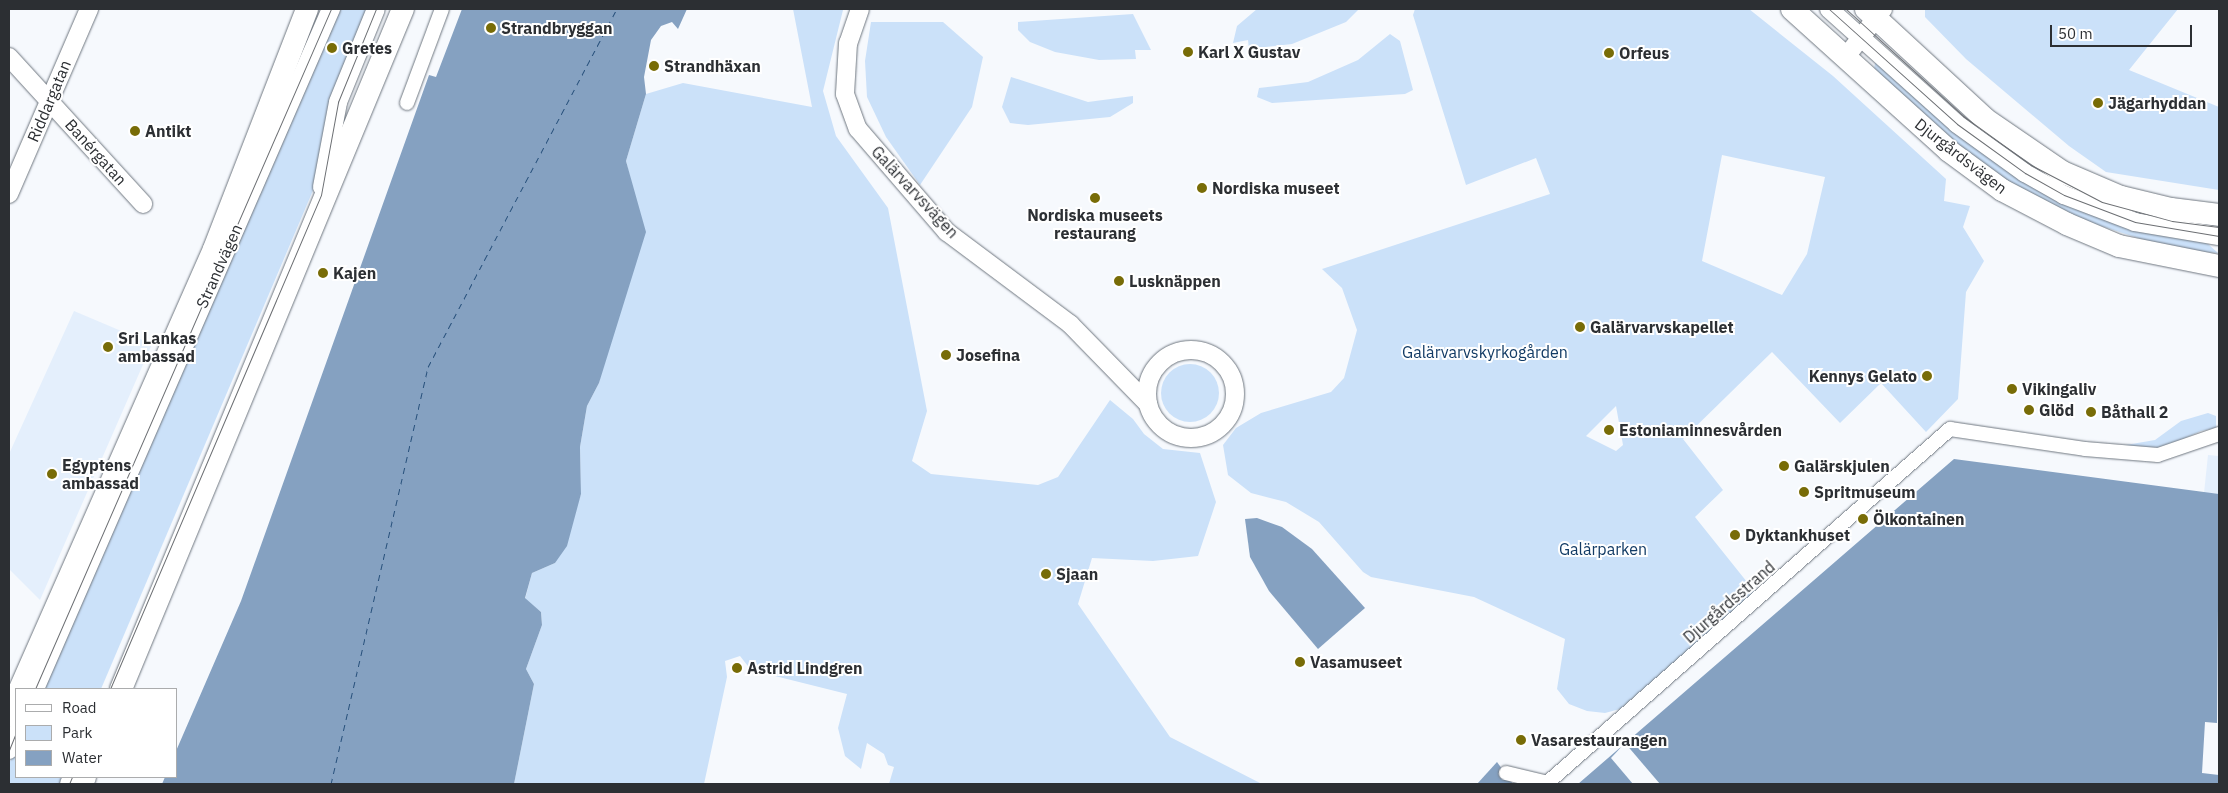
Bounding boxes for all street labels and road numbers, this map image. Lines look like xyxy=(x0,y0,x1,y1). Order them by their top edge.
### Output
street label: Riddargatan xyxy=(23,57,75,145)
street label: Djurgårdsvägen xyxy=(1911,114,2011,198)
street label: Banérgatan xyxy=(61,115,131,189)
street label: Galärvarvsvägen xyxy=(867,142,963,242)
street label: Strandvägen xyxy=(192,221,246,311)
street label: Djurgårdsstrand xyxy=(1679,557,1779,647)

